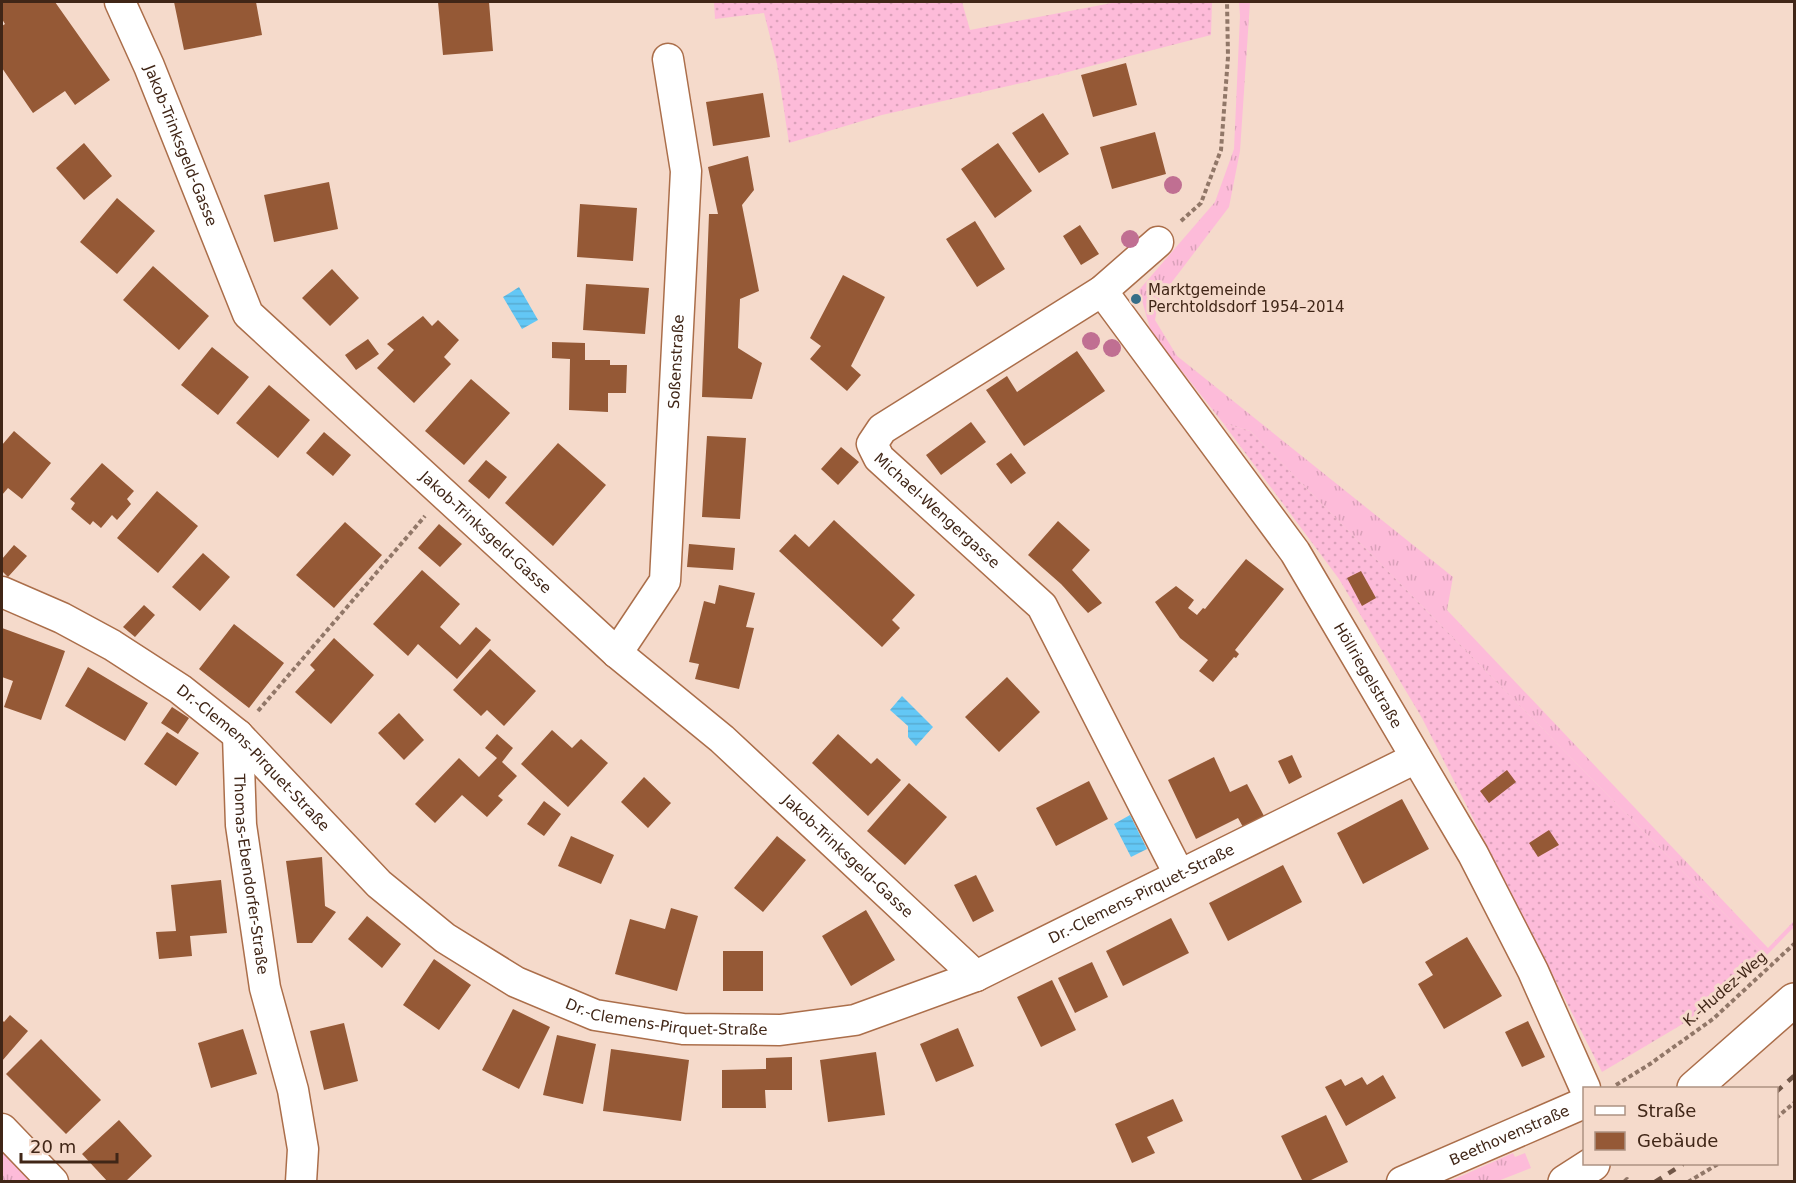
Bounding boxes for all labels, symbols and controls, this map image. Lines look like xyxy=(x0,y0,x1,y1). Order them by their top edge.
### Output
street label: Jakob-Trinksgeld-Gasse xyxy=(140,61,221,229)
place label: Marktgemeinde Perchtoldsdorf 1954–2014 xyxy=(1148,281,1345,316)
marker: Marktgemeinde Perchtoldsdorf 1954–2014 xyxy=(1129,292,1143,306)
street label: Soßenstraße xyxy=(665,314,688,410)
street label: Michael-Wengergasse xyxy=(870,449,1003,572)
street label: Jakob-Trinksgeld-Gasse xyxy=(415,467,555,597)
street label: Höllriegelstraße xyxy=(1330,620,1406,731)
street label: Dr.-Clemens-Pirquet-Straße xyxy=(173,681,333,835)
street label: Thomas-Ebendorfer-Straße xyxy=(230,773,272,976)
street label: Jakob-Trinksgeld-Gasse xyxy=(778,790,917,922)
street label: Dr.-Clemens-Pirquet-Straße xyxy=(1046,840,1237,948)
street label: K.-Hudez-Weg xyxy=(1679,948,1771,1030)
street label: Dr.-Clemens-Pirquet-Straße xyxy=(563,995,768,1039)
legend xyxy=(1583,1087,1778,1165)
text: Straße xyxy=(1637,1100,1696,1121)
street label: Beethovenstraße xyxy=(1447,1102,1572,1169)
scale bar xyxy=(21,1126,117,1164)
text: Gebäude xyxy=(1637,1130,1718,1151)
text: 20 m xyxy=(30,1136,76,1157)

